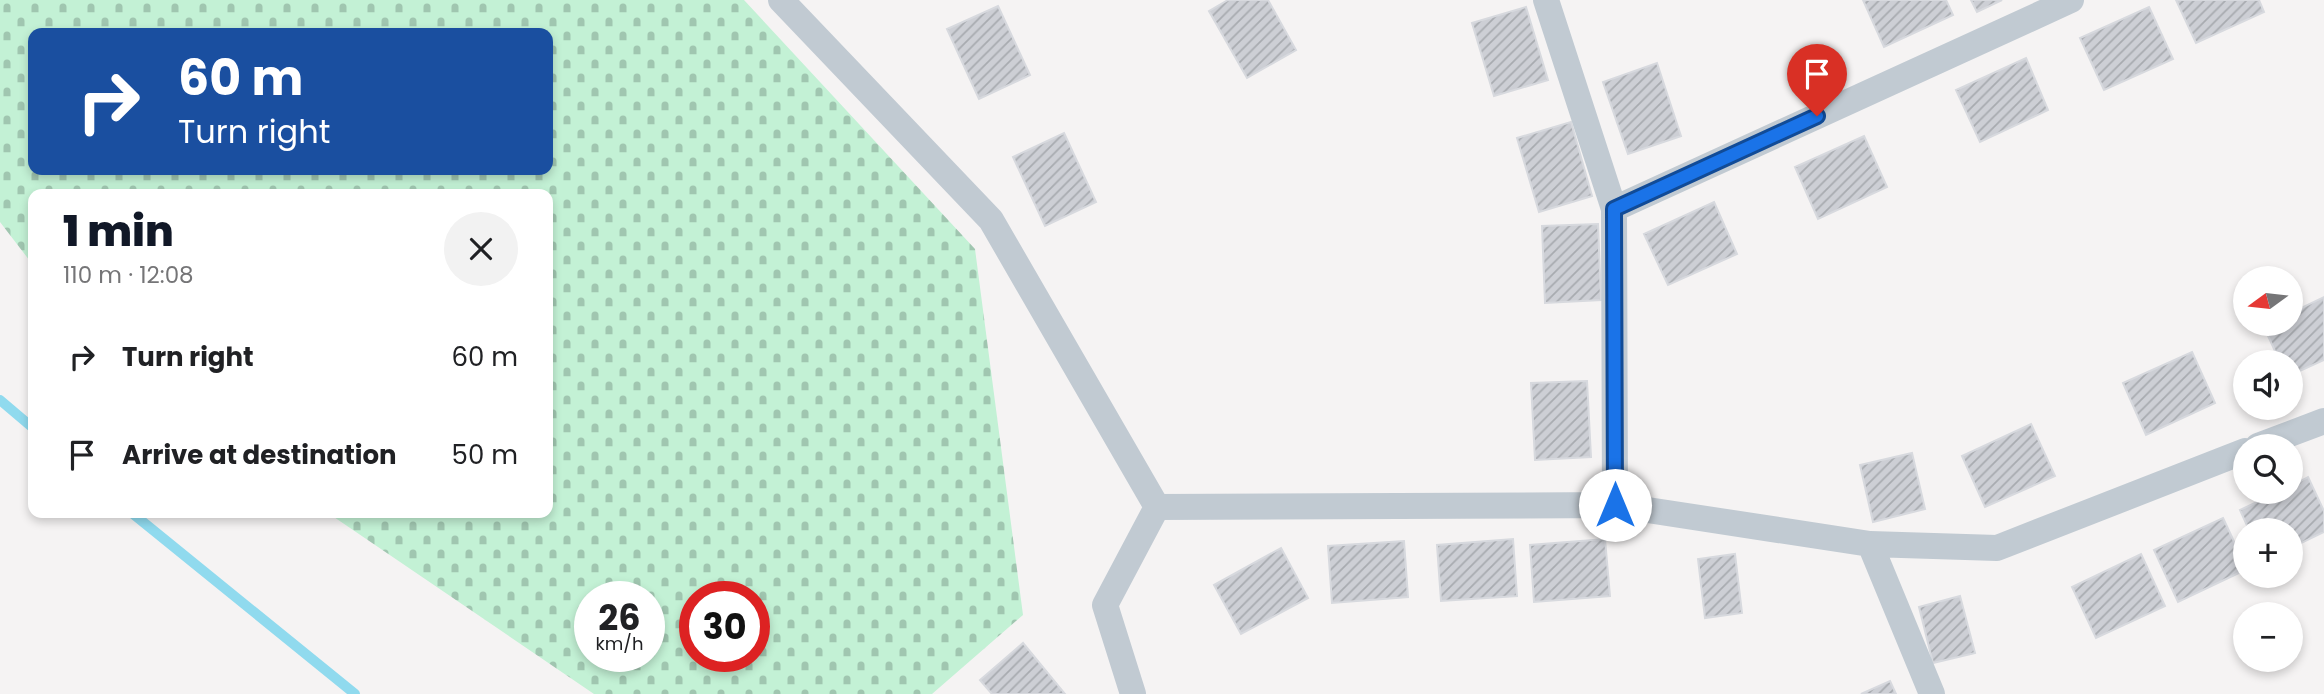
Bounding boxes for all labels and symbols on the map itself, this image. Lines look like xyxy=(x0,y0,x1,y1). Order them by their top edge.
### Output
pin xyxy=(1787,44,1847,116)
north arrow xyxy=(2233,266,2303,336)
position arrow xyxy=(1578,468,1652,542)
speed limit sign: 30 xyxy=(679,581,770,672)

